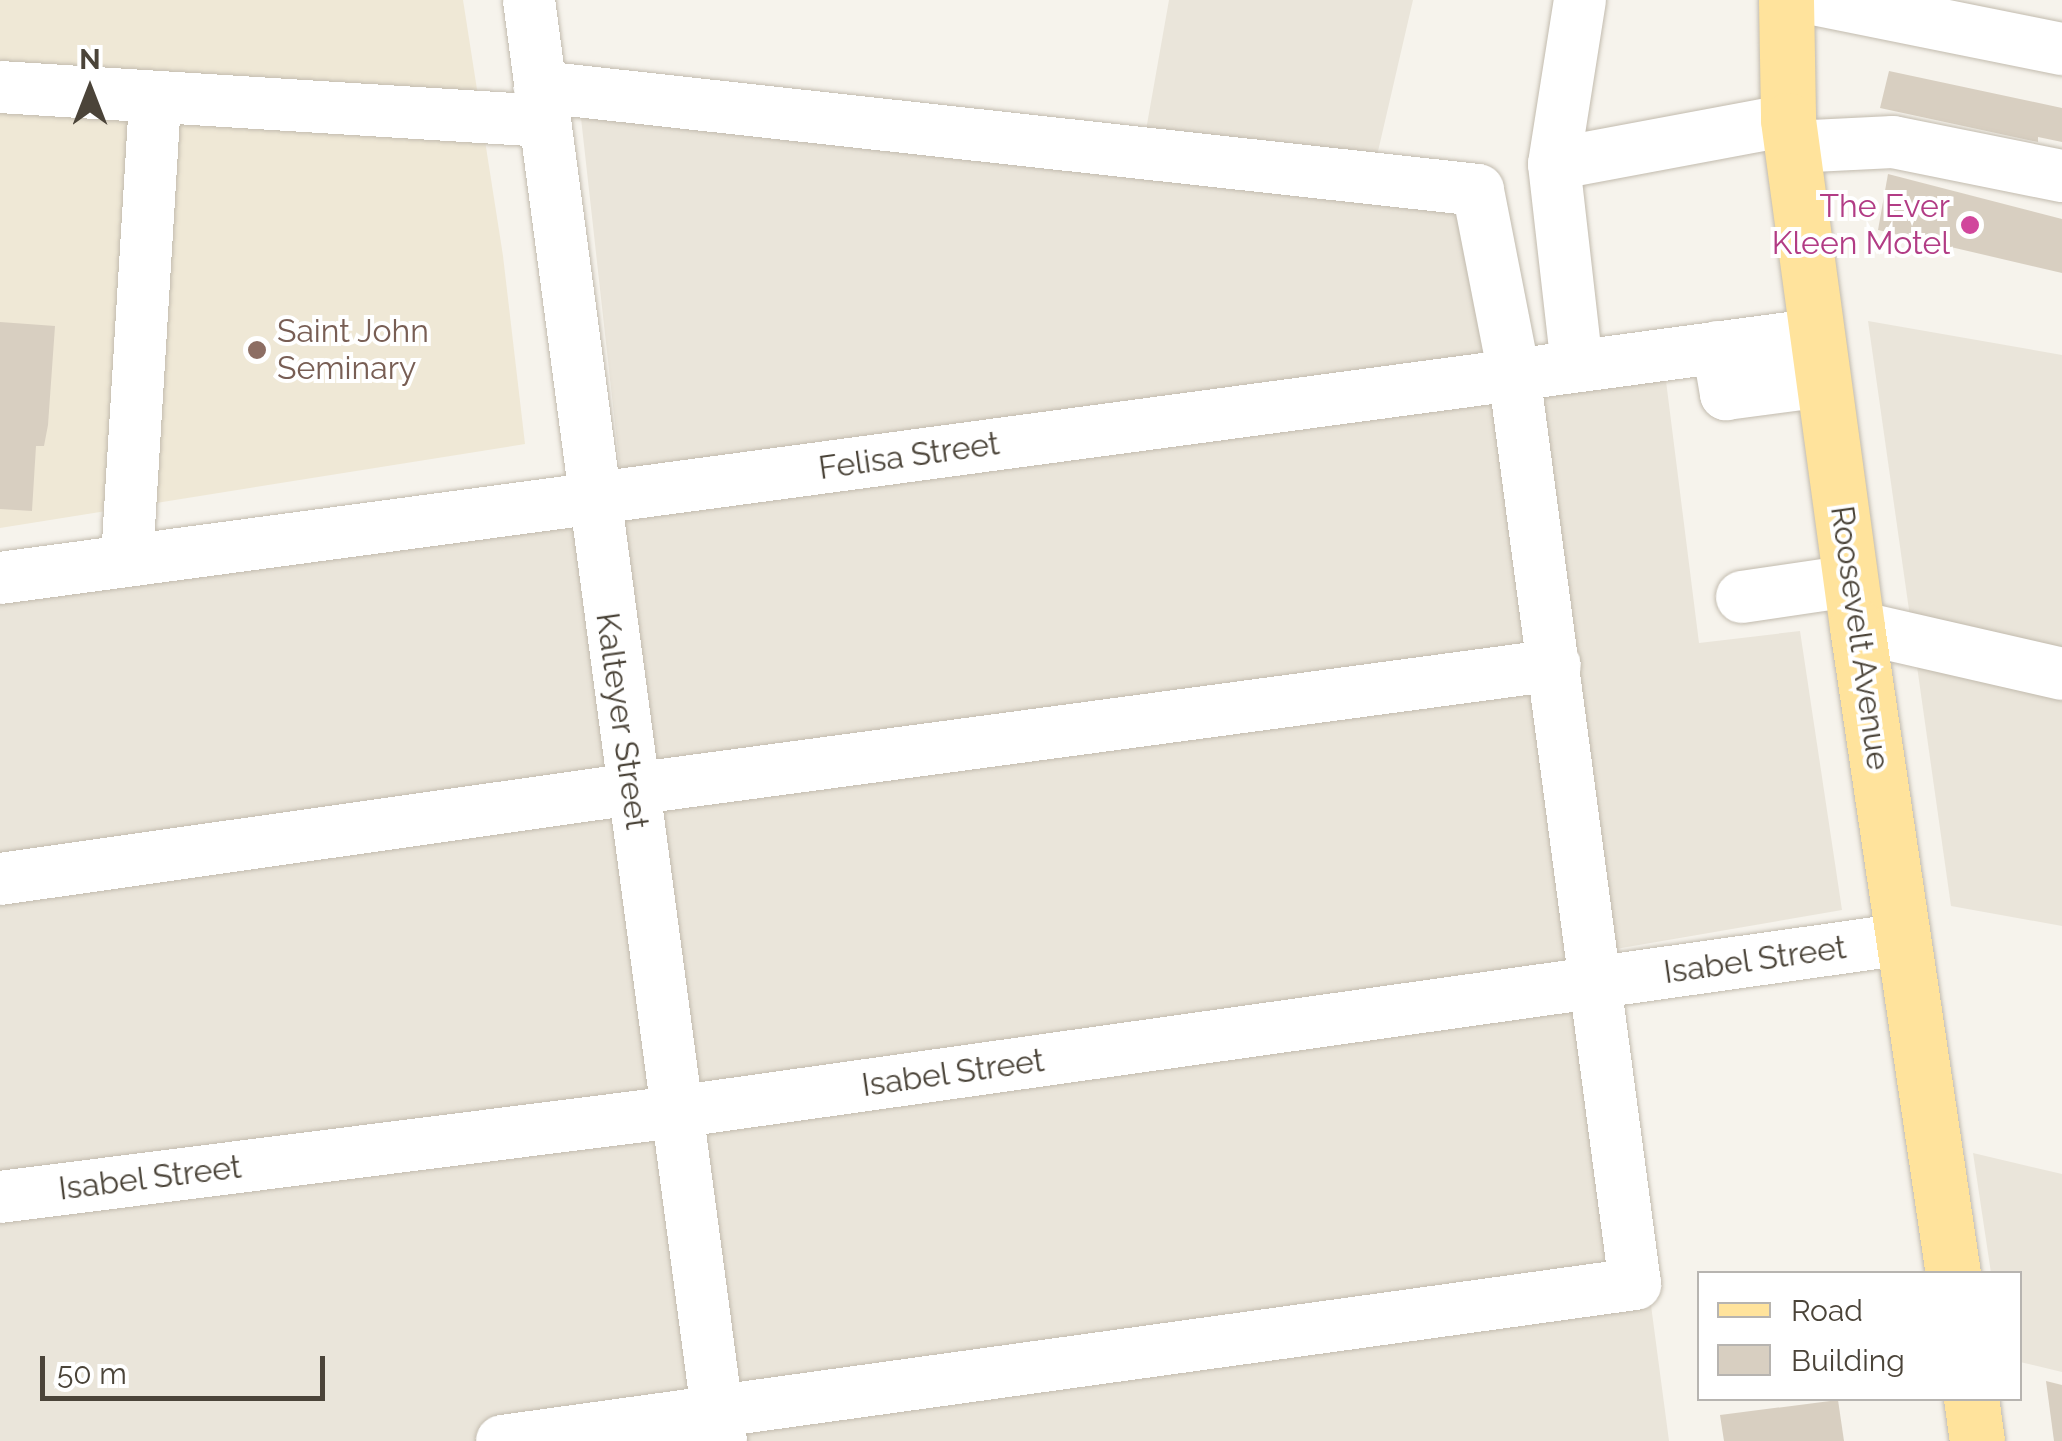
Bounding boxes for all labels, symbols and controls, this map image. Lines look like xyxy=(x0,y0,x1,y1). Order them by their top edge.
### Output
north arrow xyxy=(40,40,140,140)
text: N xyxy=(79,43,101,76)
place label: The Ever Kleen Motel xyxy=(1772,188,1950,263)
marker: The Ever Kleen Motel xyxy=(1959,214,1981,236)
place label: Saint John Seminary xyxy=(277,313,430,388)
marker: Saint John Seminary xyxy=(246,339,268,361)
street label: Felisa Street xyxy=(816,424,1002,488)
street label: Roosevelt Avenue xyxy=(1822,503,1898,773)
street label: Kalteyer Street xyxy=(588,610,656,832)
street label: Isabel Street xyxy=(1661,928,1849,992)
street label: Isabel Street xyxy=(859,1041,1047,1105)
street label: Isabel Street xyxy=(56,1148,244,1208)
legend xyxy=(1697,1271,2022,1401)
text: Road xyxy=(1791,1293,1863,1328)
scale bar xyxy=(45,1336,330,1398)
text: Building xyxy=(1791,1343,1905,1378)
text: 50 m xyxy=(57,1356,127,1391)

